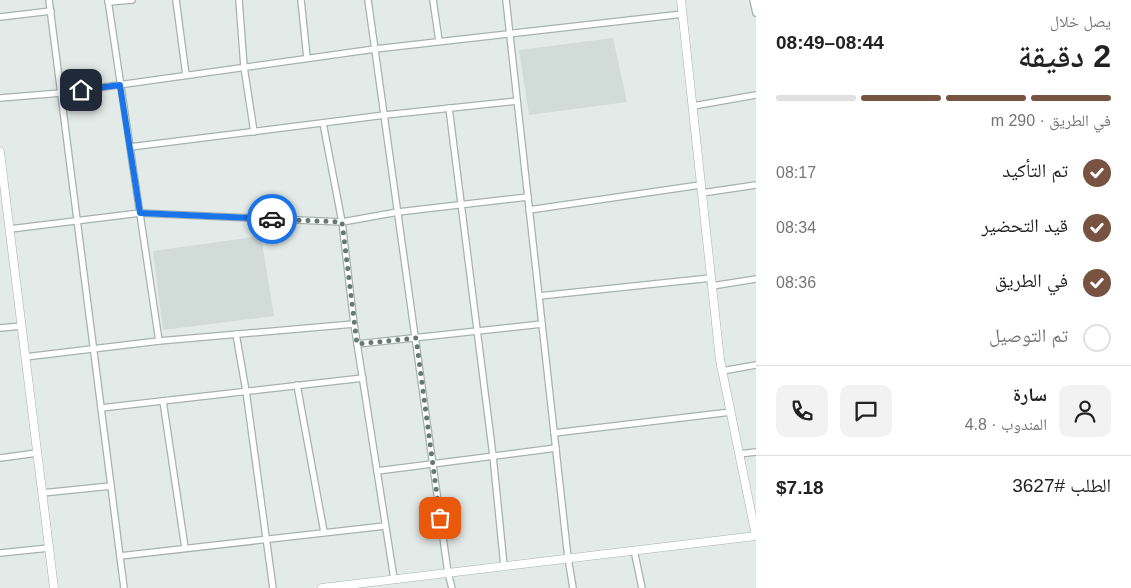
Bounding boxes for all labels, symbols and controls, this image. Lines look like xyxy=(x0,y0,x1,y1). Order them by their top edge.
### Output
text: يصل خلال xyxy=(1050,13,1111,30)
text: 08:44–08:49 xyxy=(776,32,884,53)
text: 2 دقيقة xyxy=(1018,38,1111,74)
pin xyxy=(60,69,102,111)
icon: home xyxy=(67,76,95,104)
text: في الطريق · 290 m xyxy=(991,112,1111,129)
icon: check xyxy=(1083,159,1111,187)
text: تم التأكيد xyxy=(1002,160,1068,181)
text: 08:17 xyxy=(776,164,816,181)
courier xyxy=(247,194,297,244)
icon: car xyxy=(258,205,286,233)
icon: check xyxy=(1083,214,1111,242)
text: قيد التحضير xyxy=(982,215,1068,236)
text: 08:34 xyxy=(776,219,816,236)
icon: check xyxy=(1083,269,1111,297)
text: في الطريق xyxy=(995,270,1068,291)
text: 08:36 xyxy=(776,274,816,291)
text: تم التوصيل xyxy=(989,325,1068,346)
text: سارة xyxy=(1013,384,1047,405)
button: phone xyxy=(776,385,828,437)
button: chat xyxy=(840,385,892,437)
button: person xyxy=(1059,385,1111,437)
text: المندوب · 4.8 xyxy=(965,416,1047,433)
text: الطلب #3627 xyxy=(1012,475,1111,496)
text: $7.18 xyxy=(776,477,824,498)
pin xyxy=(419,497,461,539)
icon: bag xyxy=(426,504,454,532)

